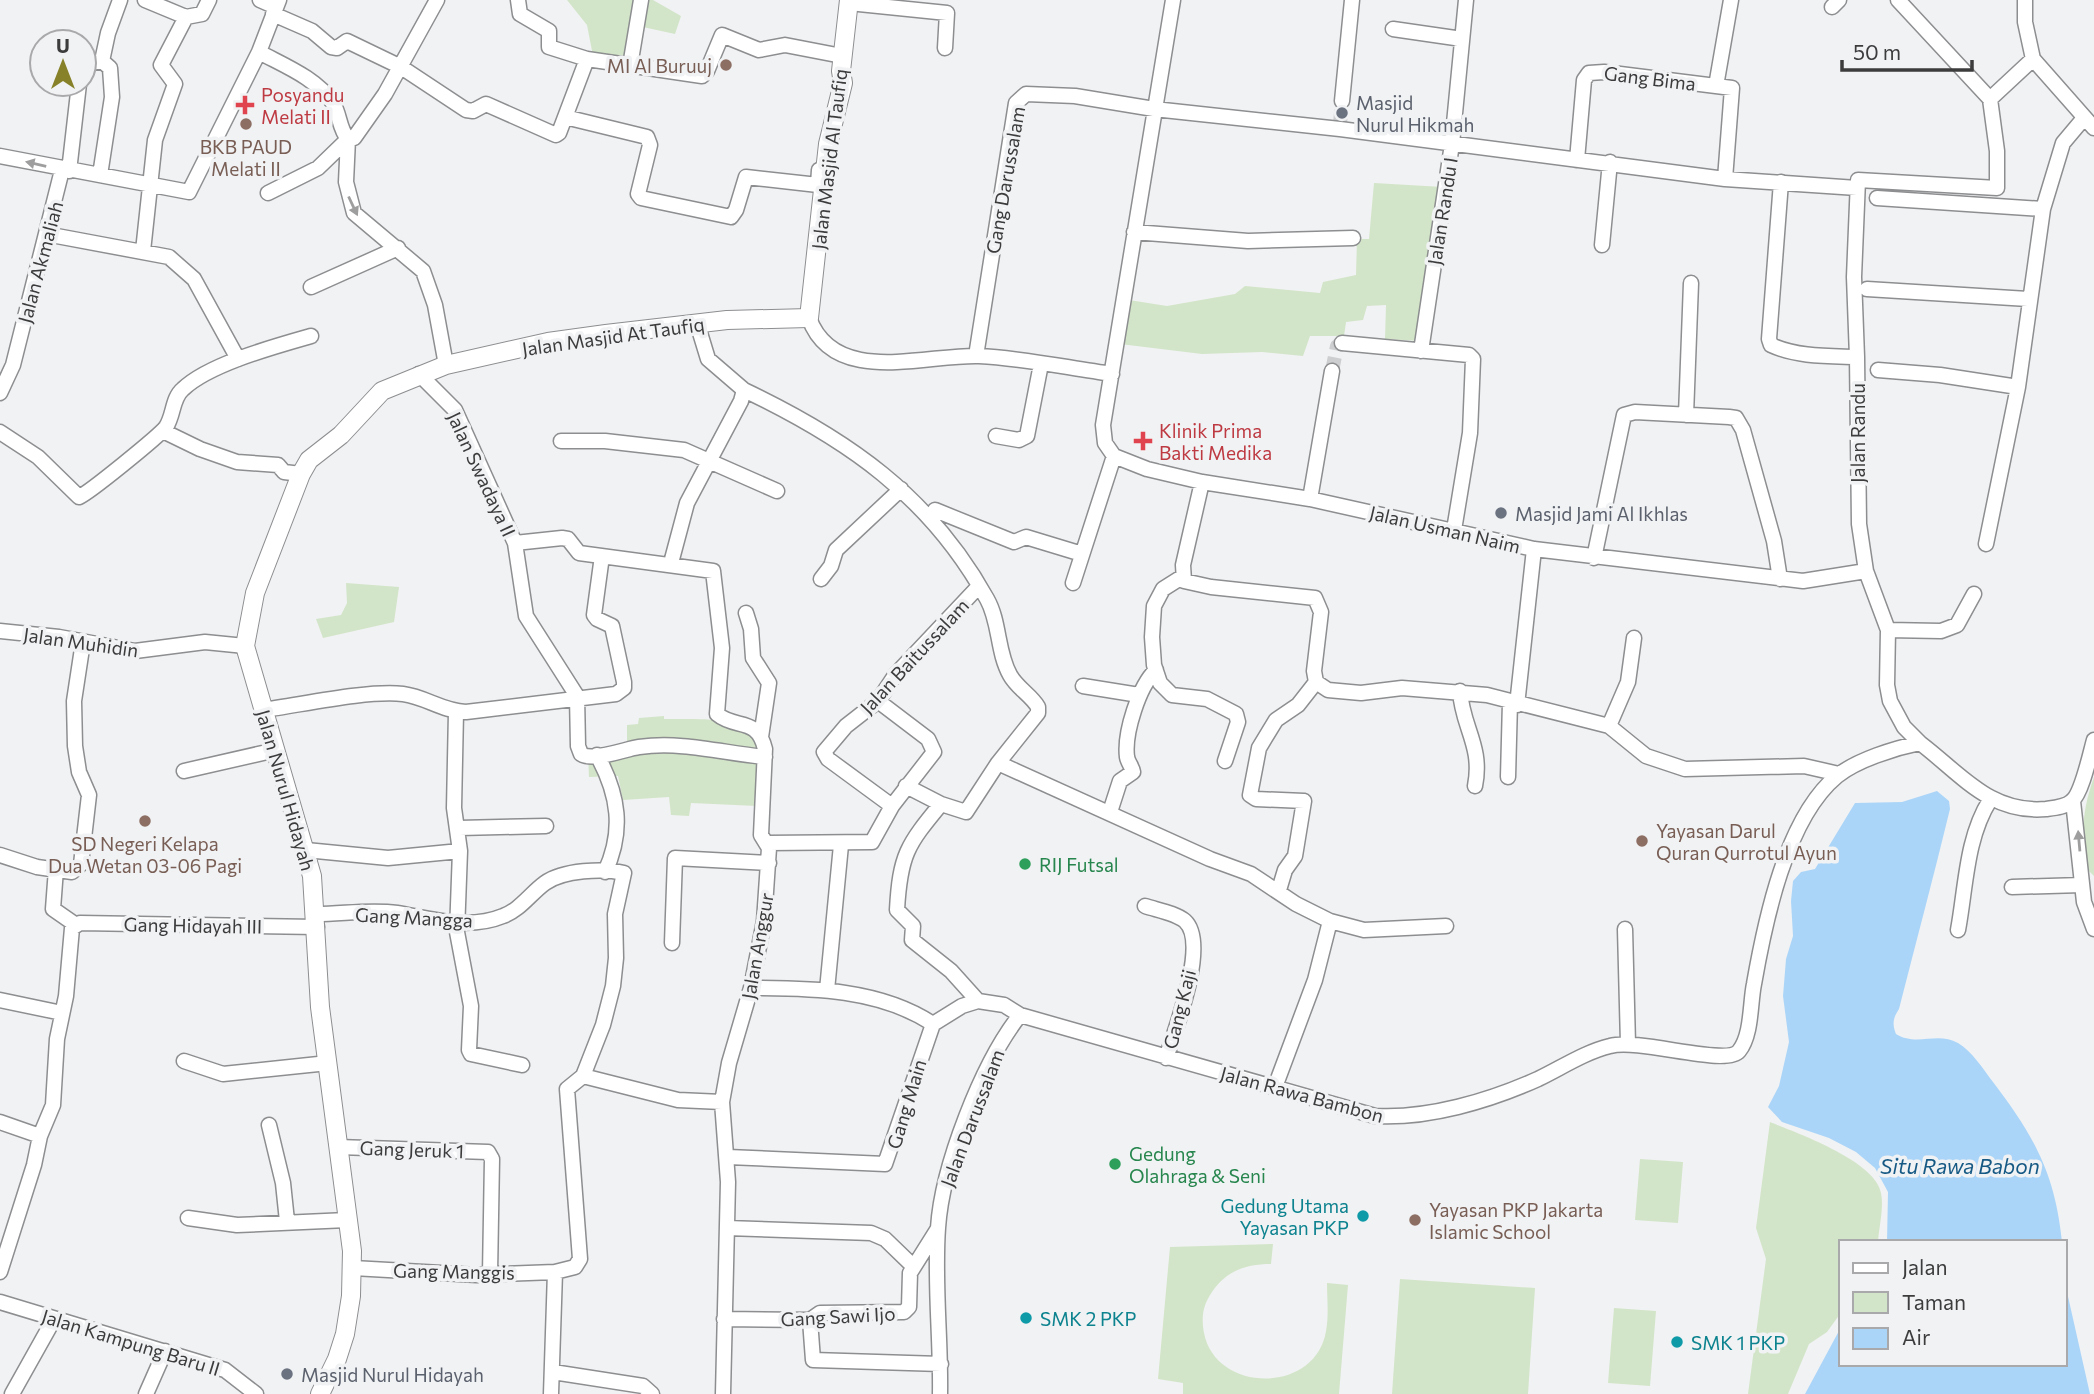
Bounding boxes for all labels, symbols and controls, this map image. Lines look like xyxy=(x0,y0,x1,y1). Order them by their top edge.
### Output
north arrow xyxy=(28,28,98,98)
scale bar xyxy=(1842,28,1972,72)
text: U xyxy=(56,34,70,57)
text: 50 m xyxy=(1853,39,1901,64)
place label: MI Al Buruuj xyxy=(607,54,712,77)
marker: MI Al Buruuj xyxy=(718,57,734,73)
street label: Gang Bima xyxy=(1603,61,1697,95)
street label: Jalan Masjid Al Taufiq xyxy=(807,67,851,251)
place label: Posyandu Melati II xyxy=(261,83,344,128)
place label: Masjid Nurul Hikmah xyxy=(1356,91,1474,136)
marker: Posyandu Melati II xyxy=(235,95,255,115)
street label: Gang Darussalam xyxy=(981,104,1029,256)
marker: Masjid Nurul Hikmah xyxy=(1334,105,1350,121)
marker: BKB PAUD Melati II xyxy=(238,116,254,132)
place label: BKB PAUD Melati II xyxy=(200,135,292,180)
street label: Jalan Randu I xyxy=(1422,155,1462,267)
one-way arrow xyxy=(24,158,46,169)
one-way arrow xyxy=(347,195,359,216)
street label: Jalan Akmaliah xyxy=(13,199,67,325)
street label: Jalan Masjid At Taufiq xyxy=(520,312,706,360)
street label: Jalan Randu xyxy=(1846,383,1869,483)
street label: Jalan Swadaya II xyxy=(443,408,521,540)
place label: Klinik Prima Bakti Medika xyxy=(1159,419,1272,464)
marker: Klinik Prima Bakti Medika xyxy=(1133,431,1153,451)
street label: Jalan Usman Naim xyxy=(1367,500,1523,558)
place label: Masjid Jami Al Ikhlas xyxy=(1515,502,1688,525)
marker: Masjid Jami Al Ikhlas xyxy=(1493,505,1509,521)
street label: Jalan Baitussalam xyxy=(855,594,973,718)
street label: Jalan Muhidin xyxy=(22,623,140,661)
street label: Jalan Nurul Hidayah xyxy=(252,707,320,873)
marker: SD Negeri Kelapa Dua Wetan 03-06 Pagi xyxy=(137,813,153,829)
place label: Yayasan Darul Quran Qurrotul Ayun xyxy=(1656,819,1837,864)
one-way arrow xyxy=(2073,830,2084,852)
place label: SD Negeri Kelapa Dua Wetan 03-06 Pagi xyxy=(48,832,242,877)
marker: Yayasan Darul Quran Qurrotul Ayun xyxy=(1634,833,1650,849)
place label: RIJ Futsal xyxy=(1039,853,1119,876)
marker: RIJ Futsal xyxy=(1017,856,1033,872)
street label: Jalan Anggur xyxy=(736,891,778,1001)
street label: Gang Mangga xyxy=(355,902,473,932)
street label: Gang Hidayah III xyxy=(124,912,262,938)
street label: Gang Kaji xyxy=(1158,967,1200,1051)
street label: Jalan Darussalam xyxy=(935,1046,1009,1190)
street label: Gang Main xyxy=(881,1056,931,1152)
street label: Jalan Rawa Bambon xyxy=(1218,1061,1386,1127)
street label: Gang Jeruk 1 xyxy=(359,1136,465,1162)
place label: Gedung Olahraga & Seni xyxy=(1129,1142,1266,1187)
water label: Situ Rawa Babon xyxy=(1880,1153,2040,1178)
marker: Gedung Olahraga & Seni xyxy=(1107,1156,1123,1172)
place label: Gedung Utama Yayasan PKP xyxy=(1221,1194,1349,1239)
place label: Yayasan PKP Jakarta Islamic School xyxy=(1429,1198,1603,1243)
marker: Gedung Utama Yayasan PKP xyxy=(1355,1208,1371,1224)
marker: Yayasan PKP Jakarta Islamic School xyxy=(1407,1212,1423,1228)
legend xyxy=(1839,1240,2066,1366)
text: Jalan xyxy=(1902,1254,1947,1279)
street label: Gang Manggis xyxy=(393,1258,515,1284)
text: Taman xyxy=(1902,1289,1966,1314)
street label: Gang Sawi Ijo xyxy=(780,1302,896,1330)
street label: Jalan Kampung Baru II xyxy=(39,1304,223,1380)
place label: SMK 2 PKP xyxy=(1040,1307,1137,1330)
marker: SMK 2 PKP xyxy=(1018,1310,1034,1326)
text: Air xyxy=(1902,1324,1930,1349)
place label: SMK 1 PKP xyxy=(1691,1331,1785,1354)
marker: SMK 1 PKP xyxy=(1669,1334,1685,1350)
place label: Masjid Nurul Hidayah xyxy=(301,1363,484,1386)
marker: Masjid Nurul Hidayah xyxy=(279,1366,295,1382)

